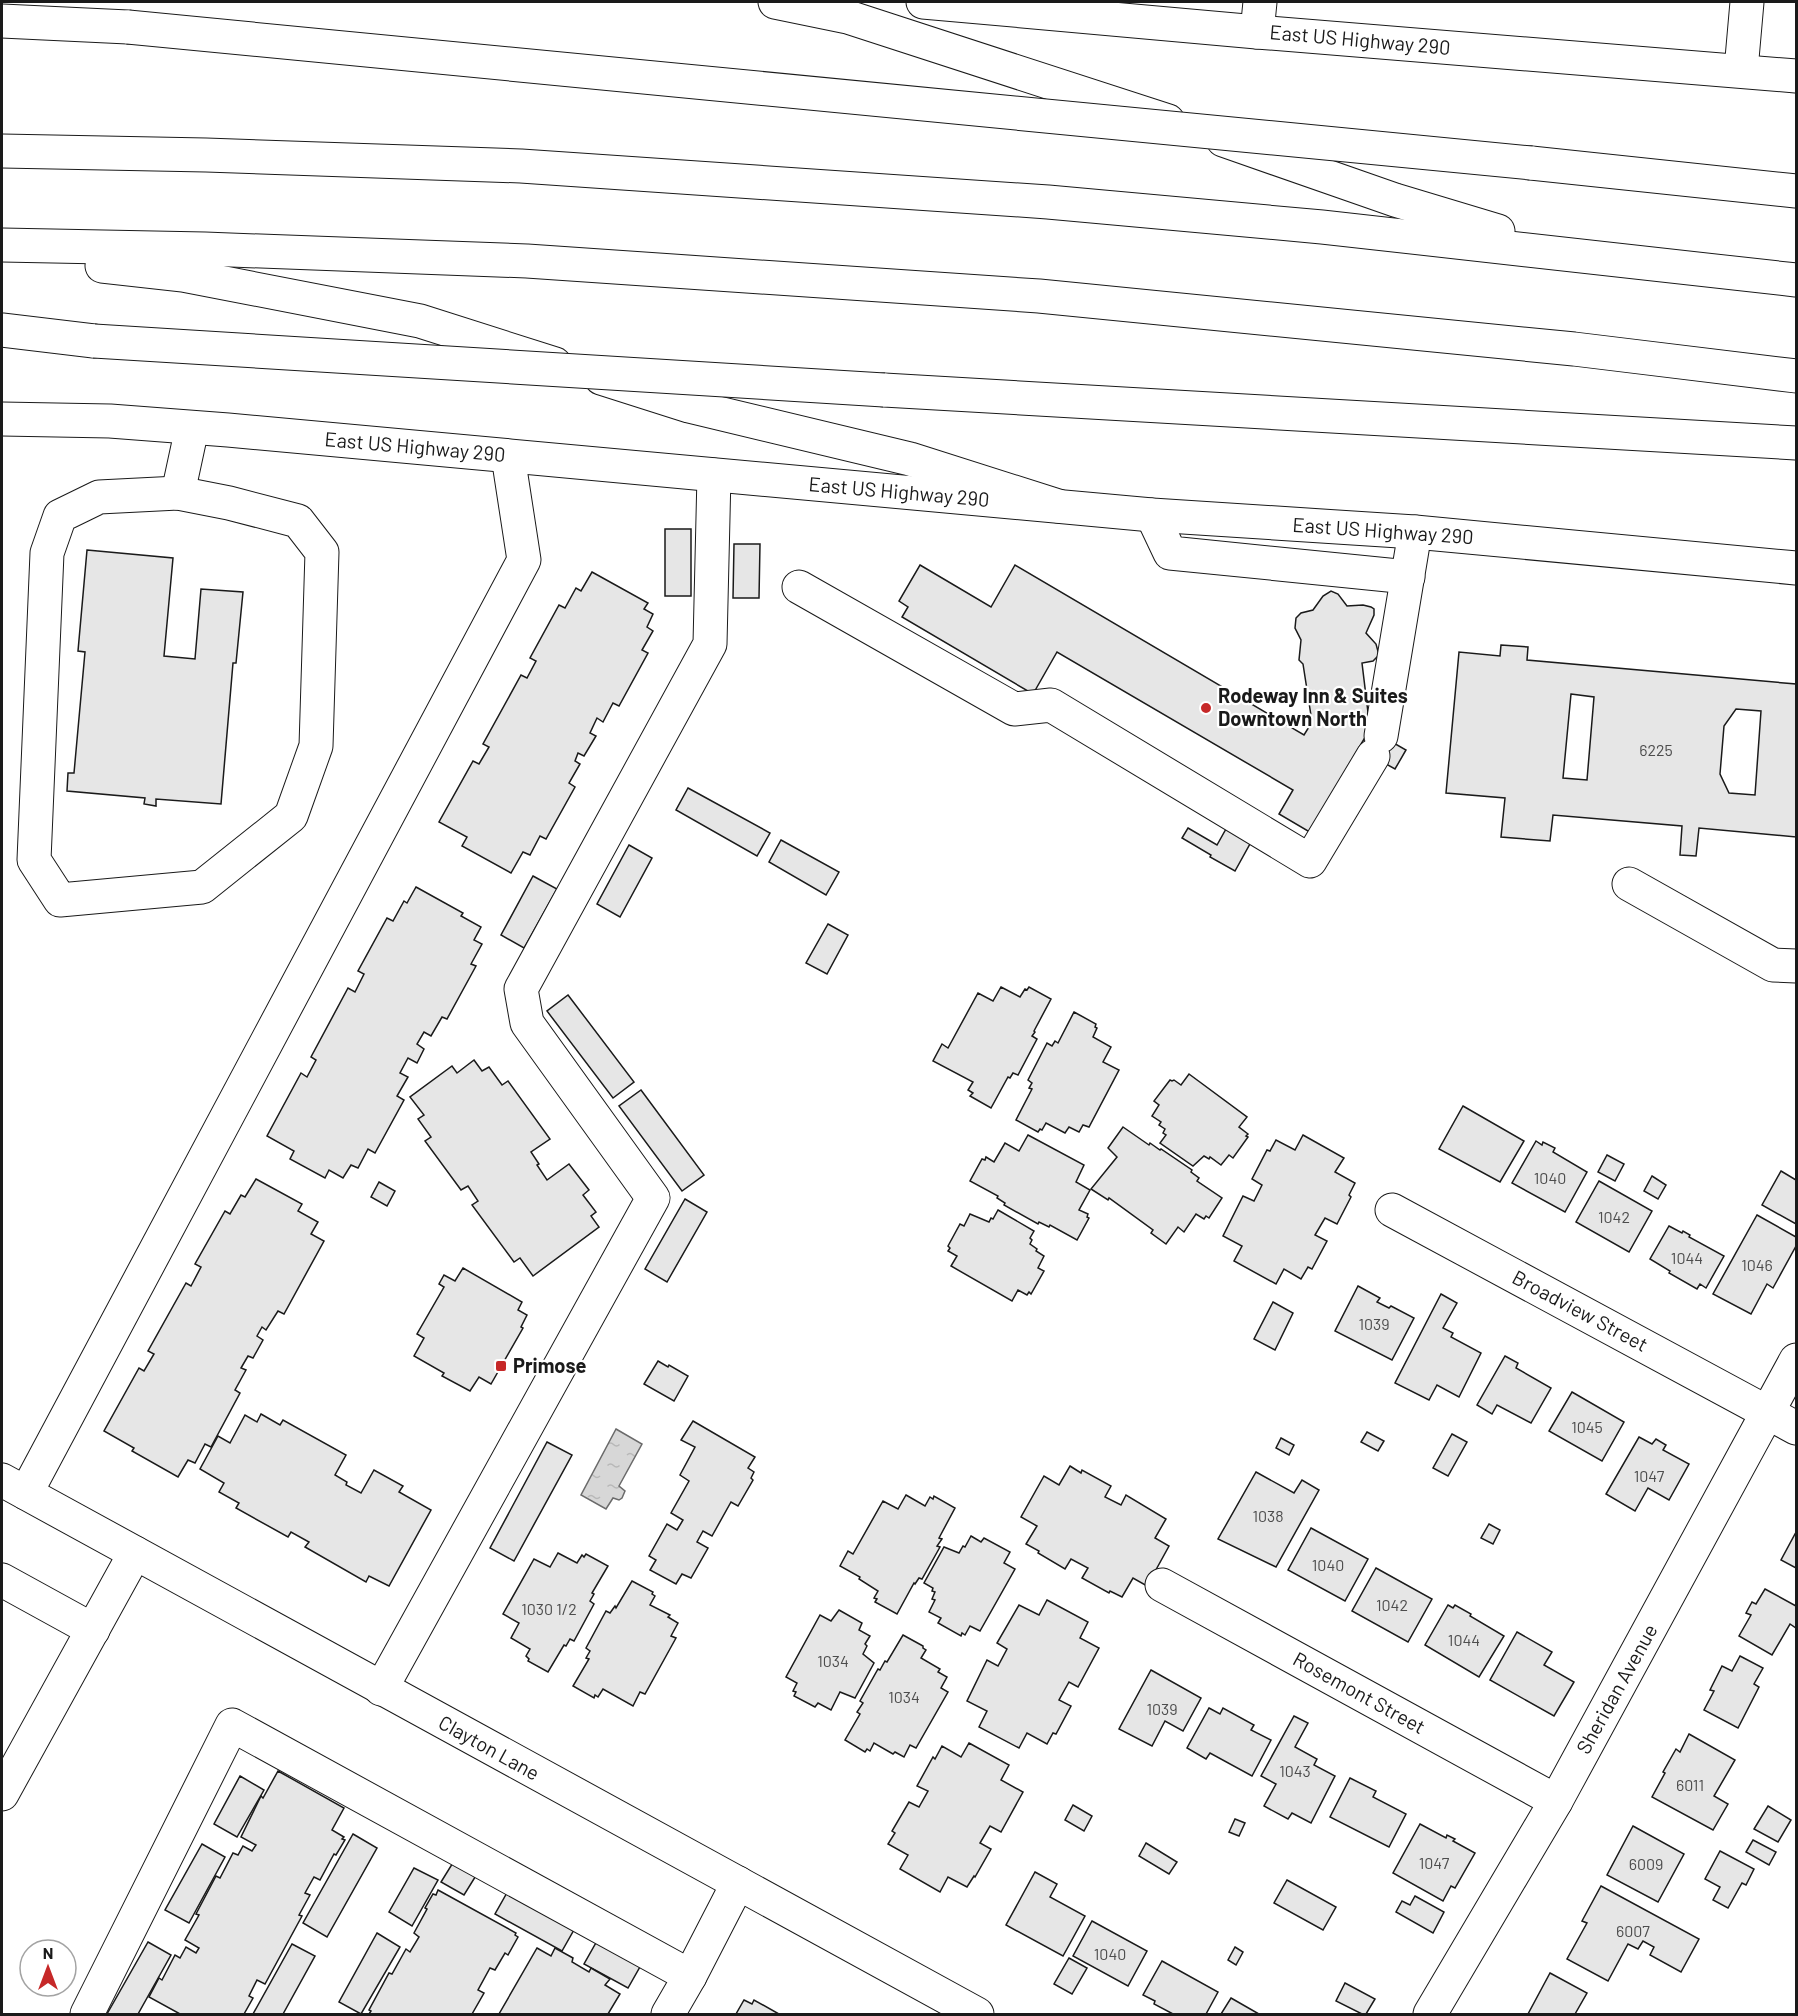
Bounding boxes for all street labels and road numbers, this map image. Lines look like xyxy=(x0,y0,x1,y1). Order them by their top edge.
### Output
street label: East US Highway 290 xyxy=(1269,19,1451,59)
street label: East US Highway 290 xyxy=(324,426,506,466)
street label: East US Highway 290 xyxy=(808,471,990,511)
street label: East US Highway 290 xyxy=(1292,512,1474,548)
street label: Broadview Street xyxy=(1509,1264,1652,1356)
street label: Sheridan Avenue xyxy=(1571,1619,1662,1758)
street label: Rosemont Street xyxy=(1289,1646,1430,1738)
street label: Clayton Lane xyxy=(435,1710,544,1785)

